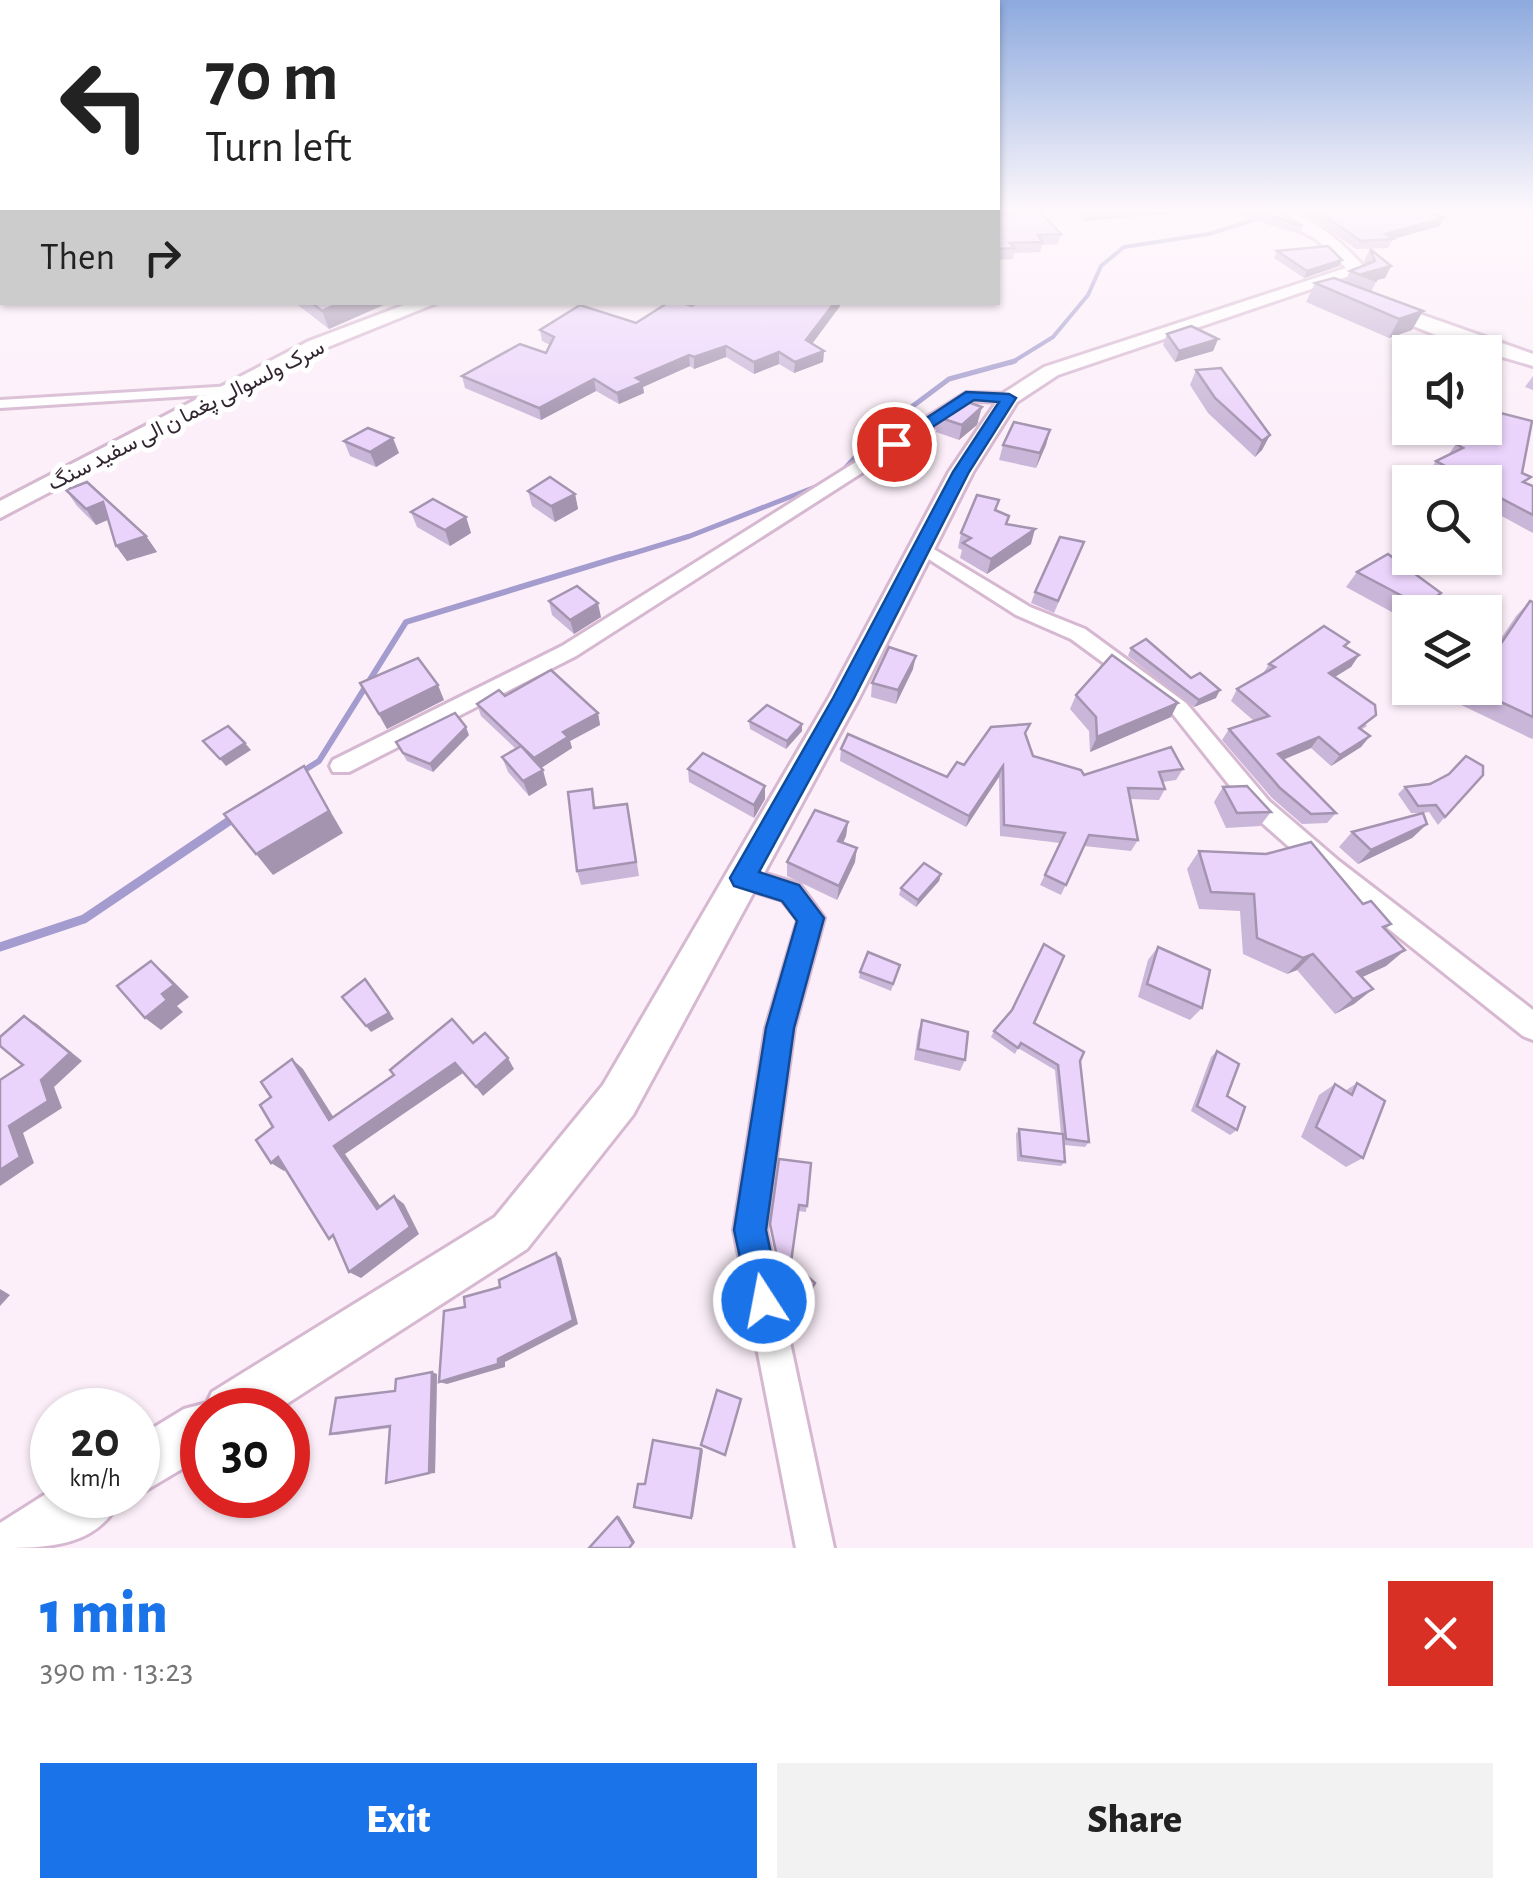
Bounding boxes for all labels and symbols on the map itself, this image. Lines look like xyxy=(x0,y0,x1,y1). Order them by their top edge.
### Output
street label: سرک ولسوالی پغما ن الی سفید سنگ xyxy=(44,336,329,497)
pin xyxy=(852,402,937,487)
position arrow xyxy=(712,1249,816,1353)
speed limit sign: 30 xyxy=(180,1388,310,1518)

